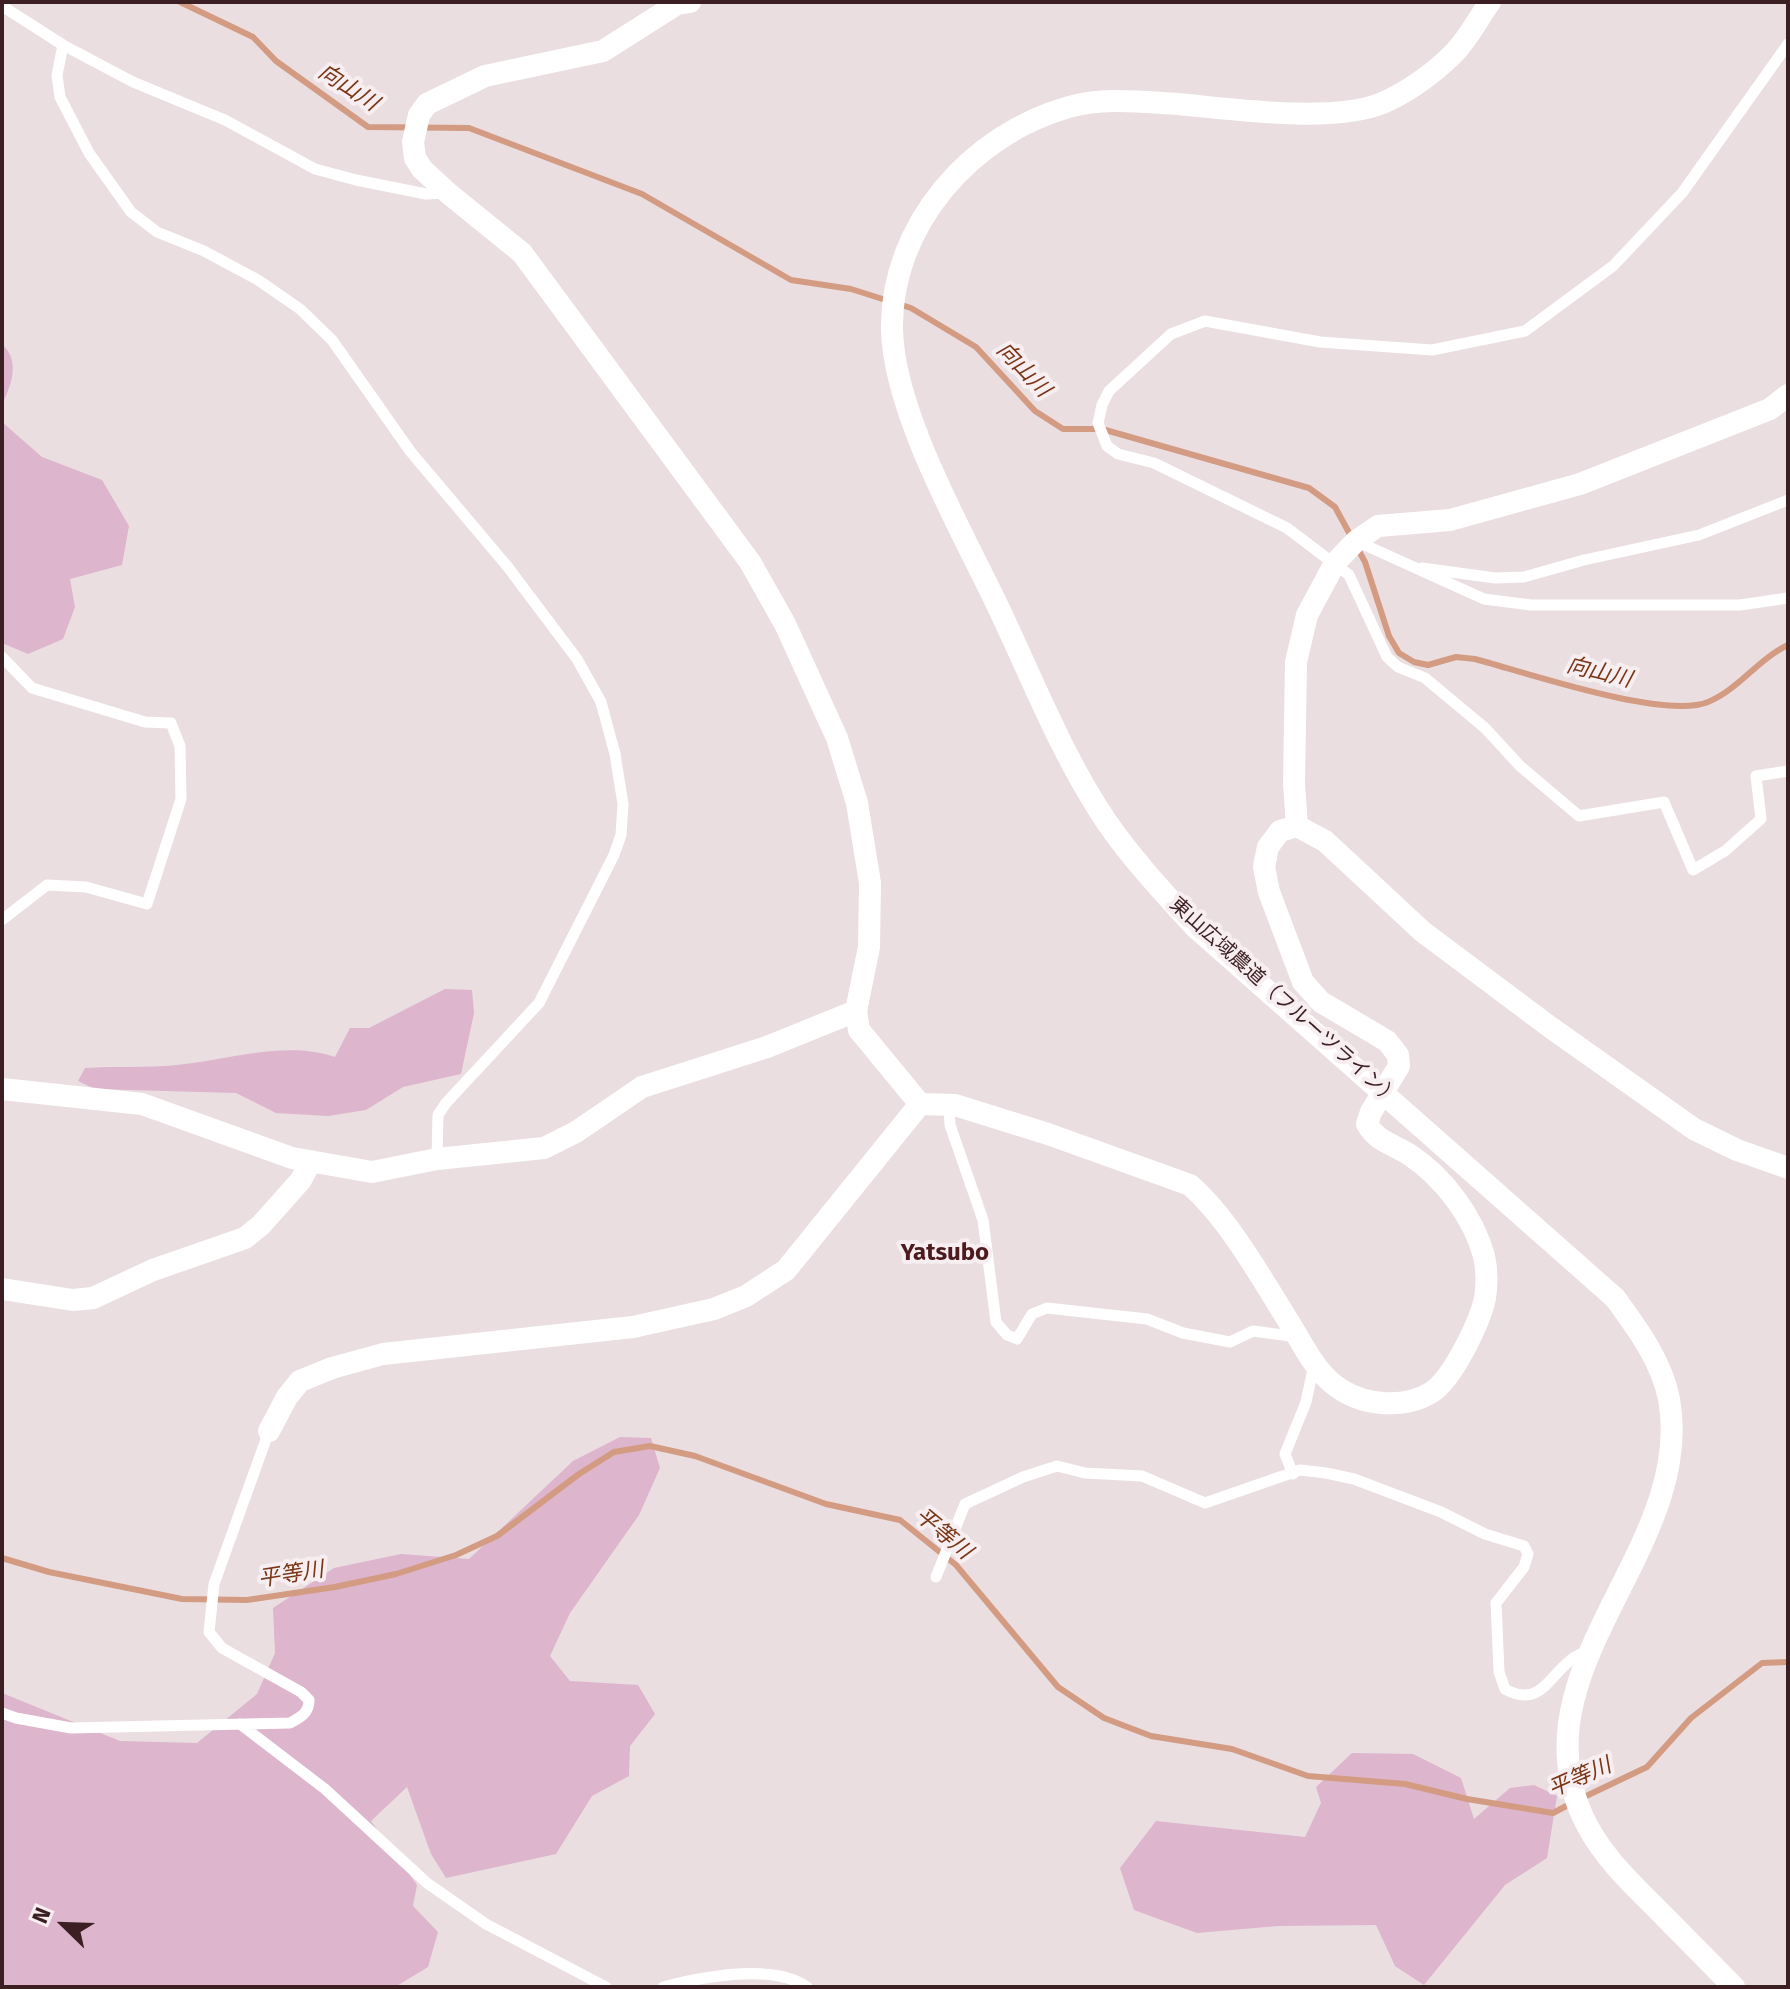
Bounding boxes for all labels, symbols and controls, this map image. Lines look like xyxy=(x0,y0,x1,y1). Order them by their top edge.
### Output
water label: 向山川 xyxy=(313,59,383,117)
water label: 向山川 xyxy=(991,337,1055,403)
water label: 向山川 xyxy=(1564,652,1634,694)
street label: 東山広域農道（フルーツライン） xyxy=(1164,893,1404,1111)
district label: Yatsubo xyxy=(901,1239,989,1267)
water label: 平等川 xyxy=(909,1503,977,1565)
water label: 平等川 xyxy=(256,1557,326,1593)
water label: 平等川 xyxy=(1544,1753,1616,1803)
north arrow xyxy=(24,1885,104,1965)
text: N xyxy=(26,1903,57,1927)

